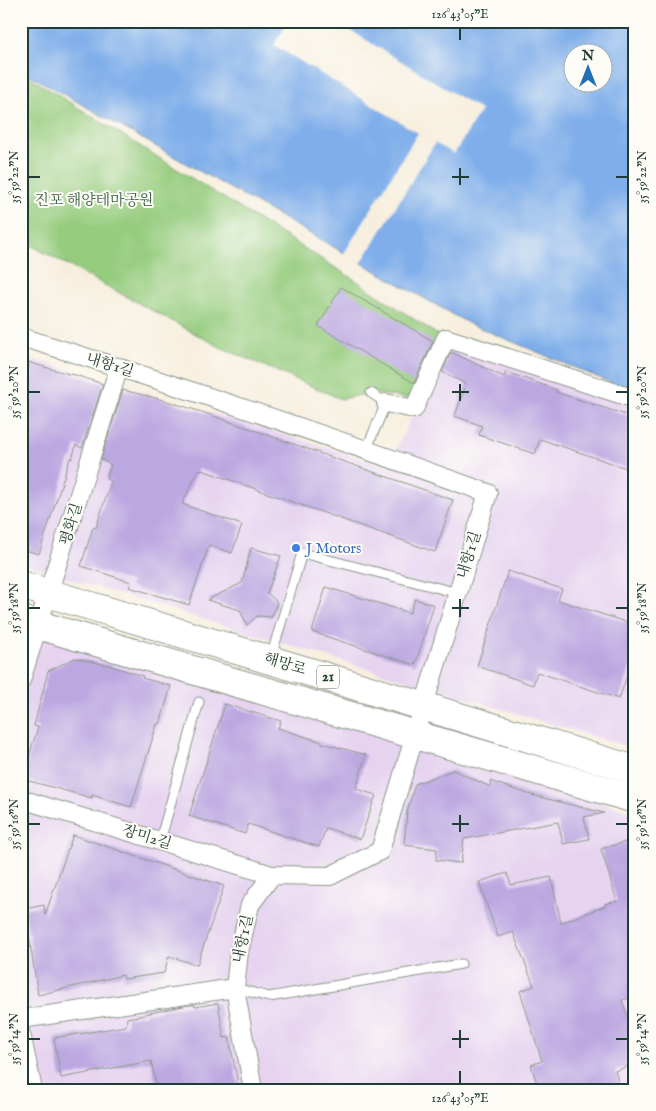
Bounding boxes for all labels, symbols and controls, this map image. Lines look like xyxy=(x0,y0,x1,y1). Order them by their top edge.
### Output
text: 126°43'05"E xyxy=(431,7,489,22)
north arrow xyxy=(564,42,614,92)
text: N xyxy=(581,47,594,65)
text: 35°59'22"N xyxy=(7,150,22,204)
text: 35°59'22"N xyxy=(635,150,650,204)
park label: 진포 해양테마공원 xyxy=(34,191,154,210)
street label: 내항1길 xyxy=(84,349,136,381)
text: 35°59'20"N xyxy=(7,365,22,419)
text: 35°59'20"N xyxy=(635,365,650,419)
street label: 평화길 xyxy=(56,500,86,548)
street label: 내항1길 xyxy=(453,529,485,581)
place label: J Motors xyxy=(304,539,361,558)
marker: J Motors xyxy=(290,542,302,554)
text: 35°59'18"N xyxy=(7,582,22,634)
text: 35°59'18"N xyxy=(635,582,650,634)
street label: 해망로 xyxy=(261,649,309,680)
road number: 21 xyxy=(317,666,339,689)
text: 35°59'16"N xyxy=(7,798,22,850)
text: 35°59'16"N xyxy=(635,798,650,850)
street label: 장미2길 xyxy=(120,821,174,853)
street label: 내항1길 xyxy=(229,913,257,965)
text: 35°59'14"N xyxy=(7,1012,22,1065)
text: 35°59'14"N xyxy=(635,1012,650,1065)
text: 126°43'05"E xyxy=(431,1091,489,1106)

